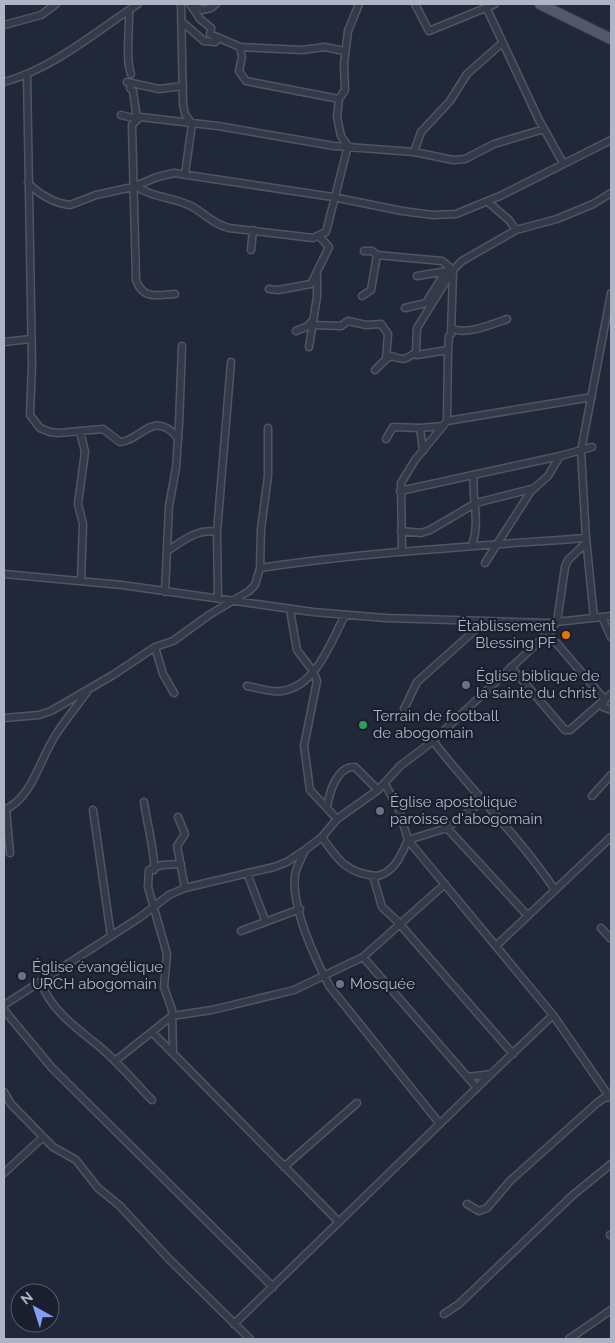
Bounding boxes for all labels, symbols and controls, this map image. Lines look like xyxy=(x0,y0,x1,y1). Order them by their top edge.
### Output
place label: Établissement Blessing PF xyxy=(458,617,556,652)
marker: Établissement Blessing PF xyxy=(560,629,572,641)
place label: Église biblique de la sainte du christ xyxy=(476,667,600,702)
marker: Église biblique de la sainte du christ xyxy=(460,679,472,691)
place label: Terrain de football de abogomain xyxy=(373,707,500,742)
marker: Terrain de football de abogomain xyxy=(357,719,369,731)
place label: Église apostolique paroisse d'abogomain xyxy=(390,793,543,828)
marker: Église apostolique paroisse d'abogomain xyxy=(374,805,386,817)
place label: Église évangélique URCH abogomain xyxy=(32,958,163,993)
marker: Église évangélique URCH abogomain xyxy=(16,970,28,982)
place label: Mosquée xyxy=(350,975,415,993)
marker: Mosquée xyxy=(334,978,346,990)
north arrow xyxy=(10,1283,60,1333)
text: N xyxy=(18,1288,36,1307)

